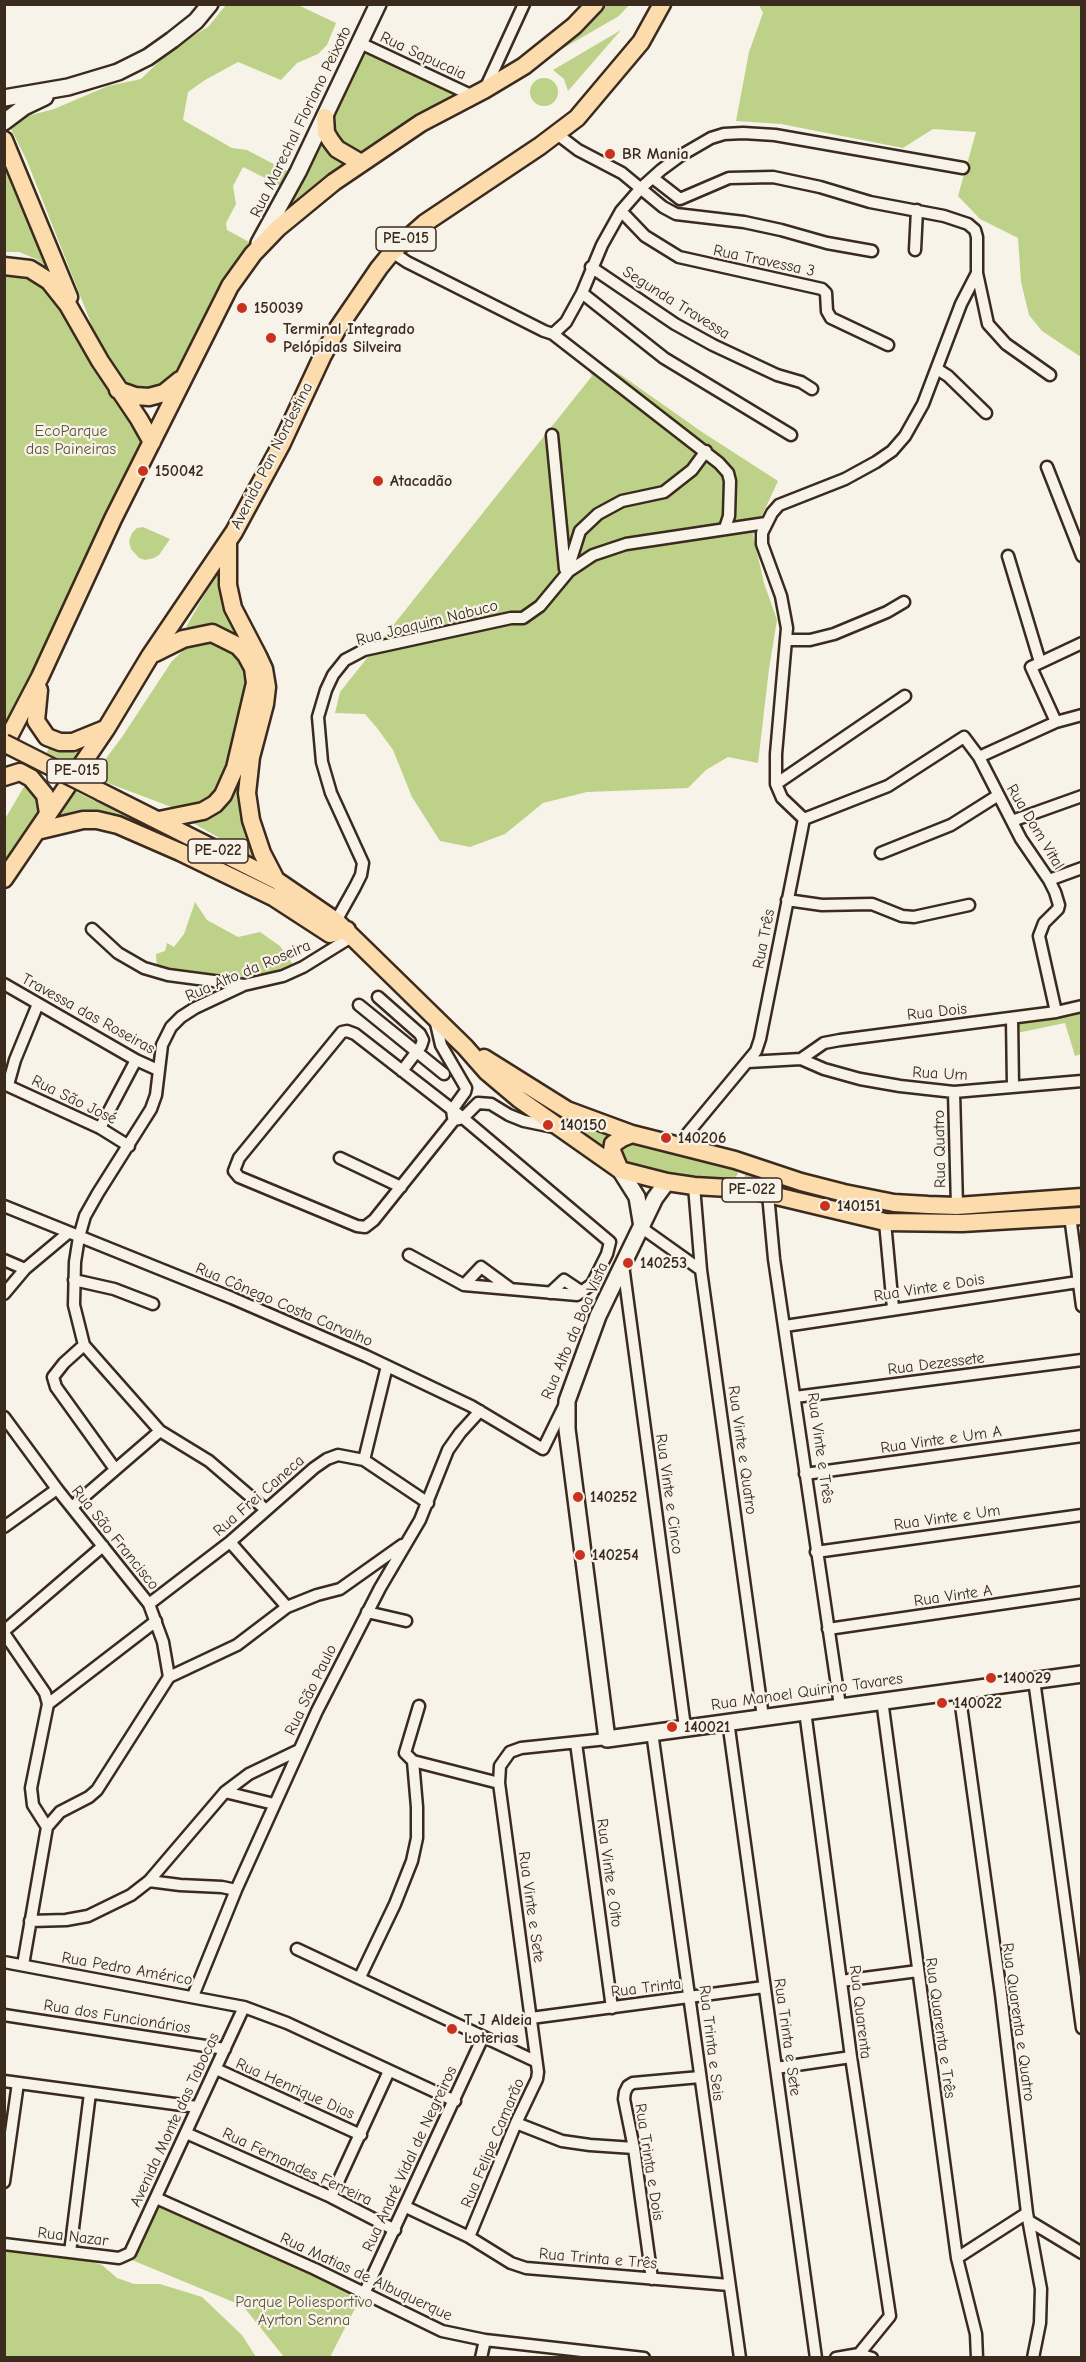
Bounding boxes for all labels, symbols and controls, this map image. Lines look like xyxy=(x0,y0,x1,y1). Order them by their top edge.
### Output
street label: Rua Marechal Floriano Peixoto xyxy=(246,23,356,221)
street label: Rua Sapucaia xyxy=(377,28,469,84)
place label: BR Mania xyxy=(622,144,689,164)
marker: BR Mania xyxy=(603,147,617,161)
road number: PE-015 xyxy=(376,227,436,251)
street label: Rua Travessa 3 xyxy=(711,241,817,281)
street label: Segunda Travessa xyxy=(619,262,733,344)
place label: 150039 xyxy=(254,298,303,318)
marker: 150039 xyxy=(235,301,249,315)
place label: Terminal Integrado Pelópidas Silveira xyxy=(283,319,415,357)
marker: Terminal Integrado Pelópidas Silveira xyxy=(264,331,278,345)
street label: Avenida Pan Nordestina xyxy=(227,379,317,533)
park label: EcoParque das Paineiras xyxy=(26,421,116,459)
place label: 150042 xyxy=(155,461,204,481)
marker: 150042 xyxy=(136,464,150,478)
place label: Atacadão xyxy=(390,471,452,491)
marker: Atacadão xyxy=(371,474,385,488)
street label: Rua Joaquim Nabuco xyxy=(354,596,500,650)
road number: PE-015 xyxy=(47,759,107,783)
street label: Rua Dom Vital xyxy=(1002,781,1068,873)
road number: PE-022 xyxy=(188,839,248,863)
street label: Rua Três xyxy=(749,908,779,970)
street label: Rua Alto da Roseira xyxy=(182,936,314,1006)
street label: Travessa das Roseiras xyxy=(18,969,158,1059)
street label: Rua Dois xyxy=(906,999,968,1025)
street label: Rua Um xyxy=(912,1063,968,1085)
street label: Rua São José xyxy=(28,1071,120,1129)
street label: Rua Quatro xyxy=(930,1110,950,1188)
place label: 140150 xyxy=(560,1115,607,1135)
marker: 140150 xyxy=(541,1118,555,1132)
place label: 140206 xyxy=(678,1128,726,1148)
marker: 140206 xyxy=(659,1131,673,1145)
road number: PE-022 xyxy=(722,1178,782,1202)
place label: 140151 xyxy=(837,1196,881,1216)
marker: 140151 xyxy=(818,1199,832,1213)
place label: 140253 xyxy=(640,1253,687,1273)
marker: 140253 xyxy=(621,1256,635,1270)
street label: Rua Cônego Costa Carvalho xyxy=(192,1259,376,1351)
street label: Rua Alto da Boa Vista xyxy=(537,1259,613,1403)
street label: Rua Vinte e Dois xyxy=(872,1270,986,1306)
street label: Rua Dezessete xyxy=(886,1349,986,1379)
street label: Rua Vinte e Quatro xyxy=(723,1384,761,1516)
street label: Rua Vinte e Três xyxy=(803,1391,837,1505)
street label: Rua Vinte e Um A xyxy=(879,1422,1003,1458)
street label: Rua Vinte e Cinco xyxy=(651,1432,687,1556)
street label: Rua Frei Caneca xyxy=(209,1451,309,1541)
street label: Rua São Francisco xyxy=(67,1482,163,1594)
place label: 140252 xyxy=(590,1487,637,1507)
marker: 140252 xyxy=(571,1490,585,1504)
street label: Rua Vinte e Um xyxy=(892,1501,1002,1535)
place label: 140254 xyxy=(592,1545,639,1565)
marker: 140254 xyxy=(573,1548,587,1562)
street label: Rua Vinte A xyxy=(912,1581,994,1611)
street label: Rua São Paulo xyxy=(281,1641,341,1739)
place label: 140029 xyxy=(1003,1668,1051,1688)
street label: Rua Manoel Quirino Tavares xyxy=(710,1669,904,1715)
marker: 140029 xyxy=(984,1671,998,1685)
place label: 140022 xyxy=(954,1693,1002,1713)
marker: 140022 xyxy=(935,1696,949,1710)
place label: 140021 xyxy=(684,1717,730,1737)
marker: 140021 xyxy=(665,1720,679,1734)
street label: Rua Vinte e Oito xyxy=(592,1817,626,1929)
street label: Rua Vinte e Sete xyxy=(514,1850,548,1964)
street label: Rua Quarenta e Quatro xyxy=(997,1941,1039,2103)
street label: Rua Pedro Américo xyxy=(60,1948,194,1990)
street label: Rua Quarenta e Três xyxy=(921,1956,959,2100)
street label: Rua Quarenta xyxy=(845,1964,875,2060)
street label: Rua Trinta xyxy=(610,1974,682,2002)
street label: Rua Trinta e Sete xyxy=(769,1977,805,2097)
street label: Rua Trinta e Seis xyxy=(694,1984,728,2102)
street label: Rua dos Funcionários xyxy=(42,1996,192,2038)
place label: T J Aldeia Loterias xyxy=(464,2010,532,2048)
marker: T J Aldeia Loterias xyxy=(445,2022,459,2036)
street label: Avenida Monte das Tabocas xyxy=(126,2030,224,2210)
street label: Rua Henrique Dias xyxy=(233,2054,357,2124)
street label: Rua André Vidal de Negreiros xyxy=(358,2063,462,2255)
street label: Rua Felipe Camarão xyxy=(457,2075,529,2211)
street label: Rua Trinta e Dois xyxy=(630,2102,668,2222)
street label: Rua Fernandes Ferreira xyxy=(219,2124,375,2210)
street label: Rua Nazar xyxy=(36,2223,110,2251)
street label: Rua Matias de Albuquerque xyxy=(277,2229,455,2325)
street label: Rua Trinta e Três xyxy=(538,2244,658,2274)
park label: Parque Poliesportivo Ayrton Senna xyxy=(235,2292,373,2330)

